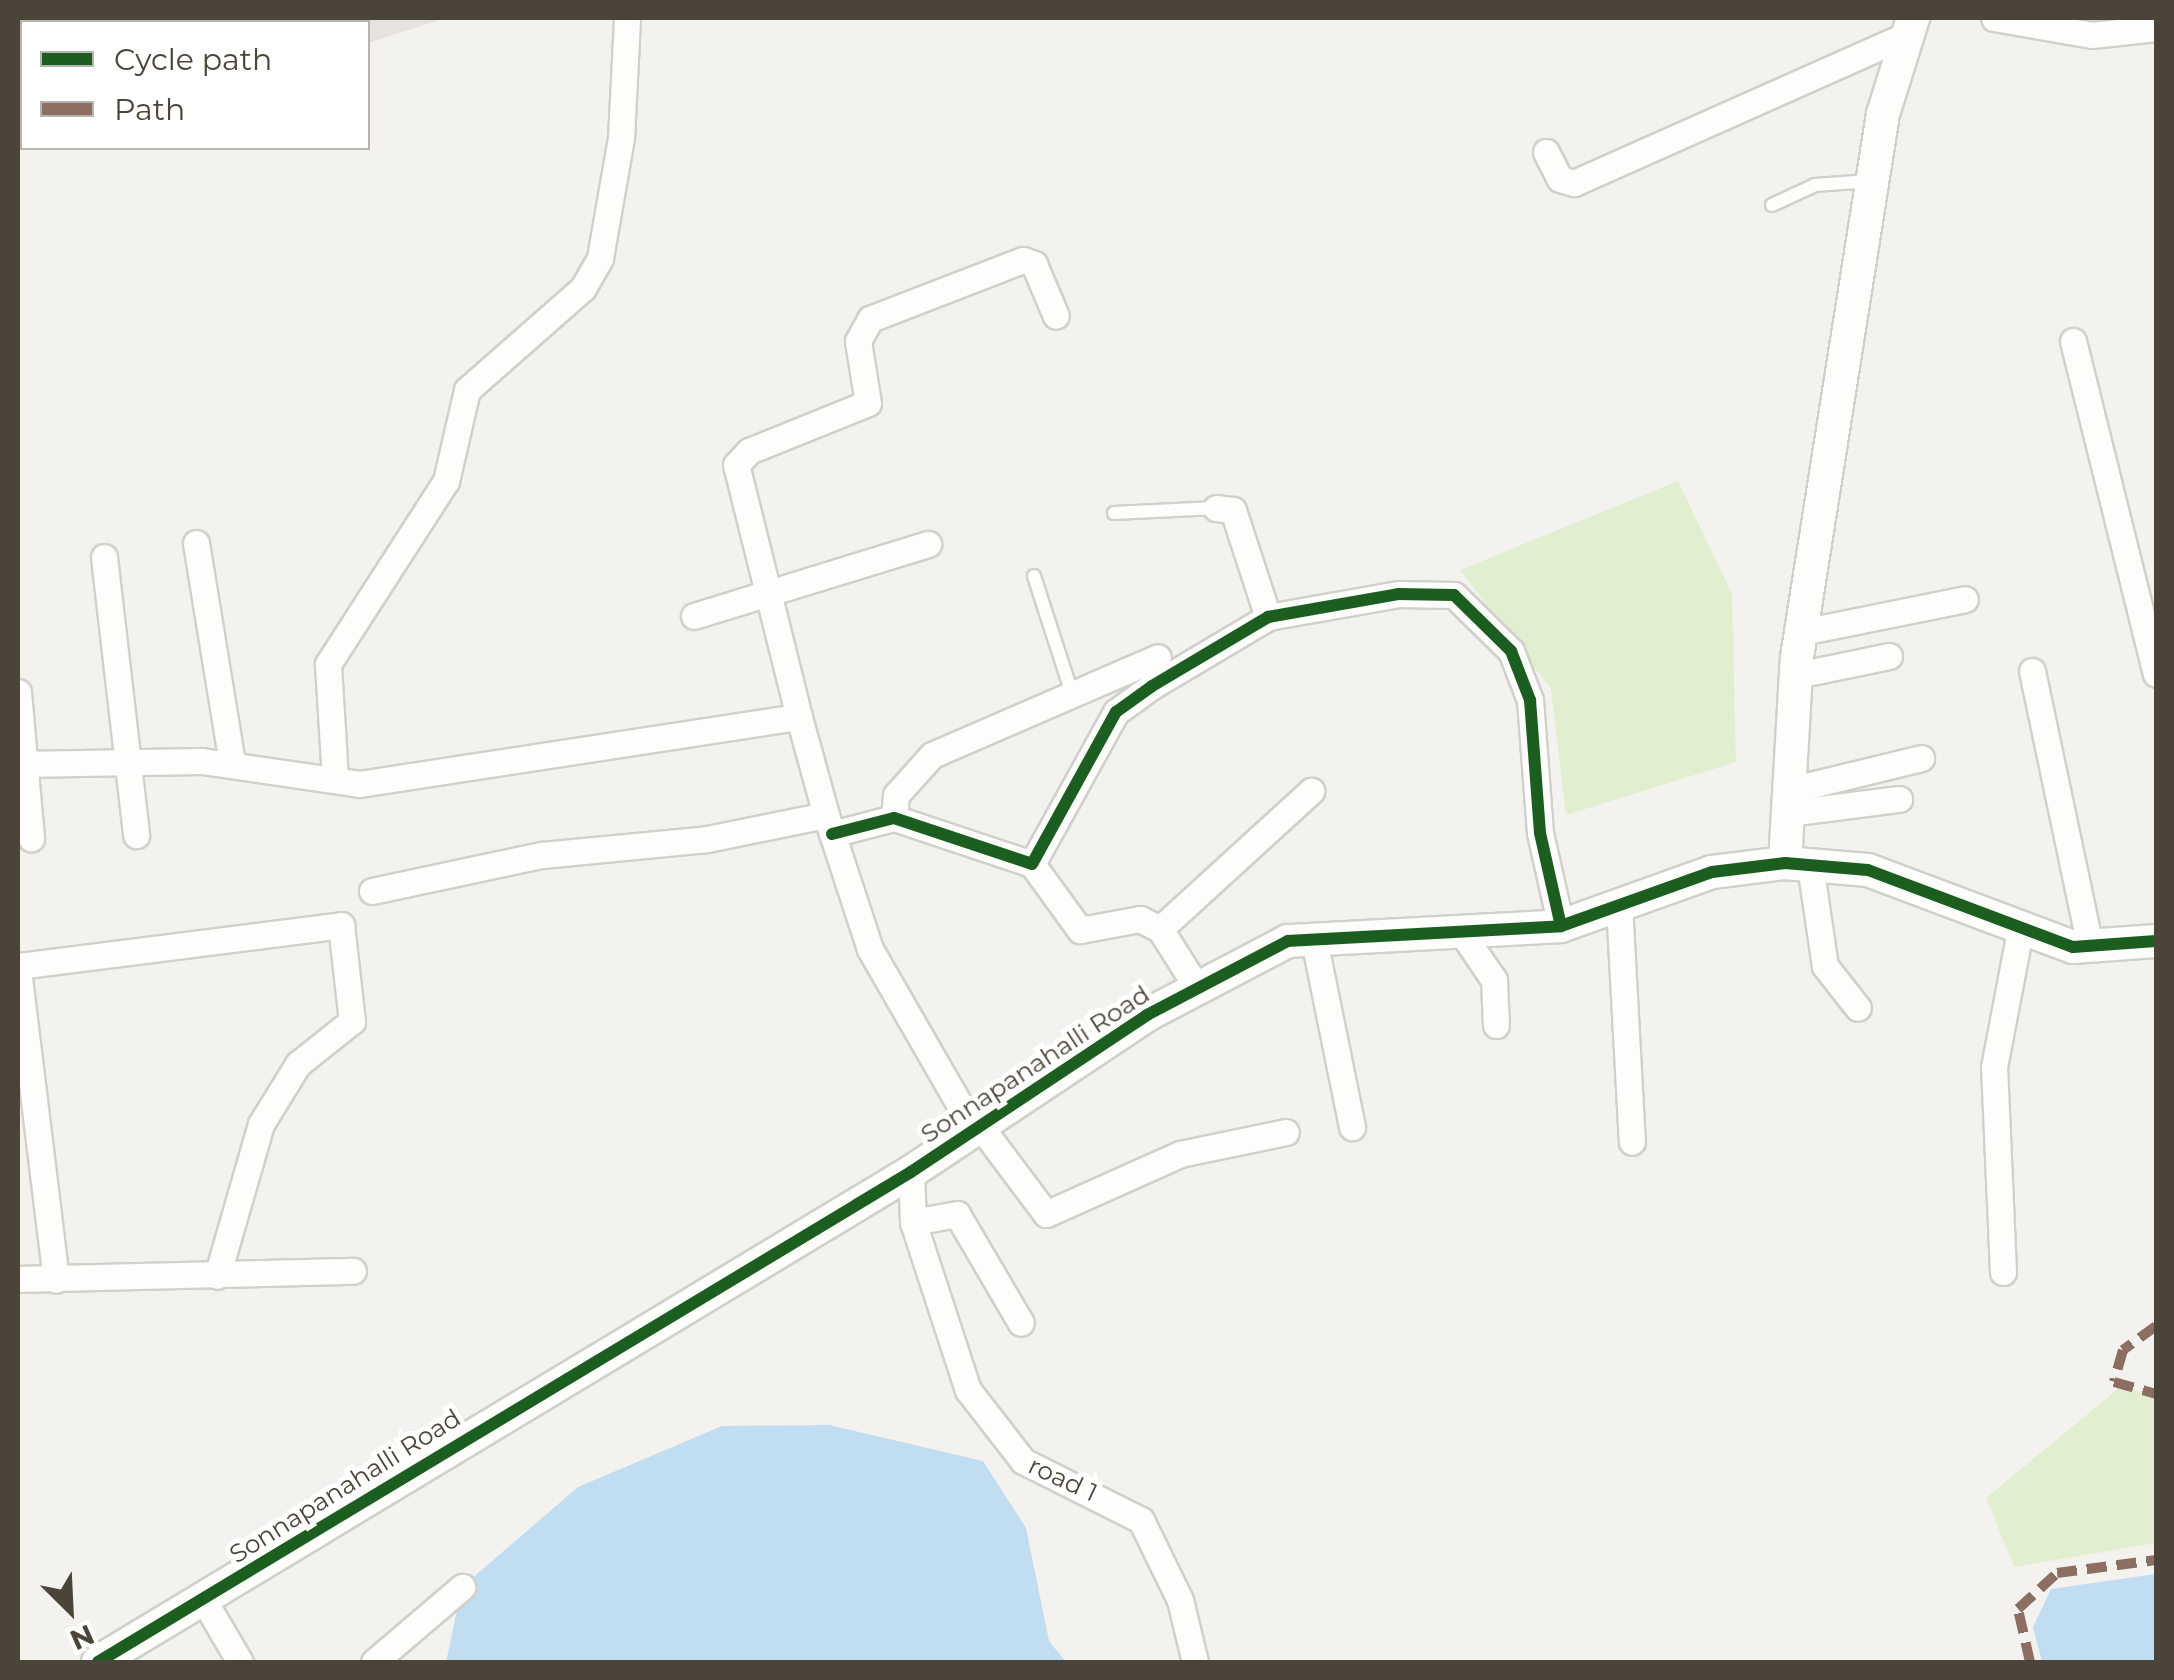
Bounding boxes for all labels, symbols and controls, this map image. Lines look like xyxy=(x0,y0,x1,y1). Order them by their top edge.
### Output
legend xyxy=(20,20,370,150)
text: Cycle path xyxy=(114,41,272,78)
text: Path xyxy=(114,91,185,128)
street label: Sonnapanahalli Road xyxy=(915,979,1155,1149)
street label: Sonnapanahalli Road xyxy=(224,1403,466,1569)
street label: road 1 xyxy=(1024,1450,1102,1508)
north arrow xyxy=(20,1560,120,1660)
text: N xyxy=(65,1617,99,1658)

